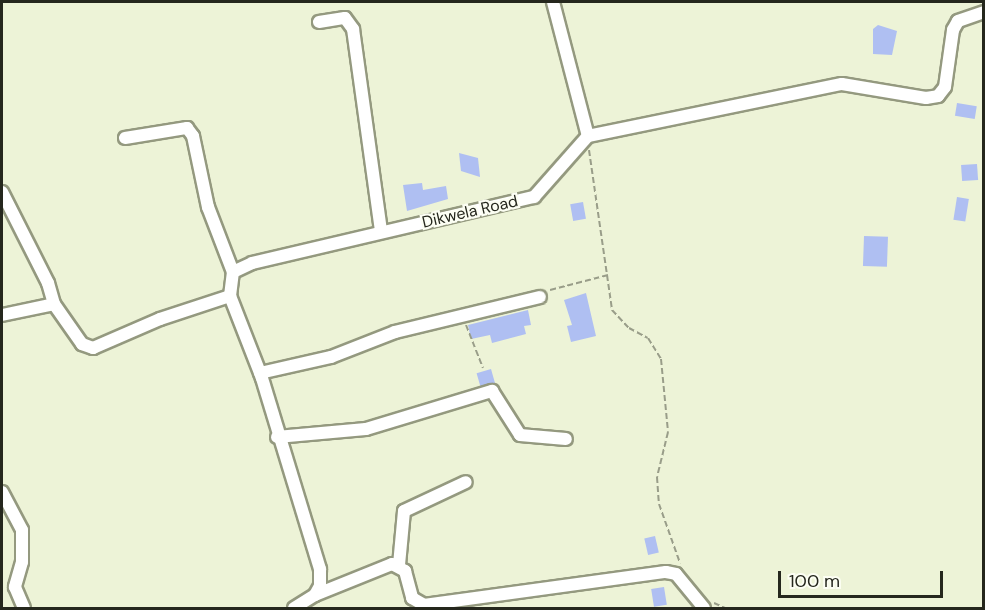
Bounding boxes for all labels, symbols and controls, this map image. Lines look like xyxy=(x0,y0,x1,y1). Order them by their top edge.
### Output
street label: Dikwela Road xyxy=(420,192,520,232)
scale bar xyxy=(781,559,946,597)
text: 100 m xyxy=(789,569,840,593)

